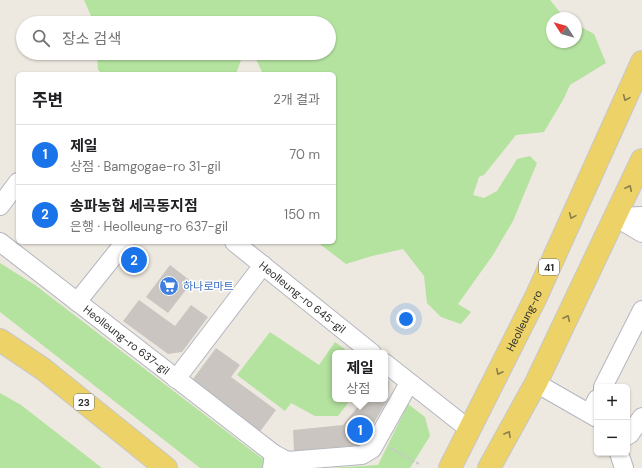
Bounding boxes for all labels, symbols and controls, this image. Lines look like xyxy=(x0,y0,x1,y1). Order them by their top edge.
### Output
north arrow xyxy=(546,12,582,48)
search box xyxy=(16,16,336,60)
icon: search xyxy=(30,27,52,49)
text: 장소 검색 xyxy=(62,29,121,49)
text: 주변 xyxy=(32,89,63,111)
text: 2개 결과 xyxy=(273,91,320,108)
one-way arrow xyxy=(623,93,631,101)
text: 제일 xyxy=(70,136,98,156)
text: 1 xyxy=(43,146,47,163)
text: 70 m xyxy=(289,146,320,163)
text: 상점 · Bamgogae-ro 31-gil xyxy=(70,158,221,175)
one-way arrow xyxy=(624,185,632,192)
text: 송파농협 세곡동지점 xyxy=(70,196,198,216)
text: 2 xyxy=(41,206,49,223)
text: 150 m xyxy=(284,206,320,223)
one-way arrow xyxy=(569,212,577,219)
text: 은행 · Heolleung-ro 637-gil xyxy=(70,218,228,235)
pin: 2 xyxy=(121,245,147,275)
street label: Heolleung-ro 645-gil xyxy=(256,258,349,336)
road number: 41 xyxy=(539,259,559,275)
supermarket icon: 하나로마트 xyxy=(158,275,180,297)
place label: 하나로마트 xyxy=(183,279,234,293)
street label: Heolleung-ro xyxy=(503,288,545,353)
street label: Heolleung-ro 637-gil xyxy=(81,302,173,378)
your location xyxy=(396,309,416,329)
one-way arrow xyxy=(562,315,570,322)
popup xyxy=(332,350,388,402)
text: 제일 xyxy=(346,358,374,378)
one-way arrow xyxy=(496,367,504,375)
text: 상점 xyxy=(346,380,370,397)
map controls xyxy=(594,384,630,456)
button: + xyxy=(594,384,630,420)
road number: 23 xyxy=(74,394,94,410)
pin: 1 xyxy=(347,415,373,445)
button: − xyxy=(594,420,630,456)
one-way arrow xyxy=(504,431,511,438)

